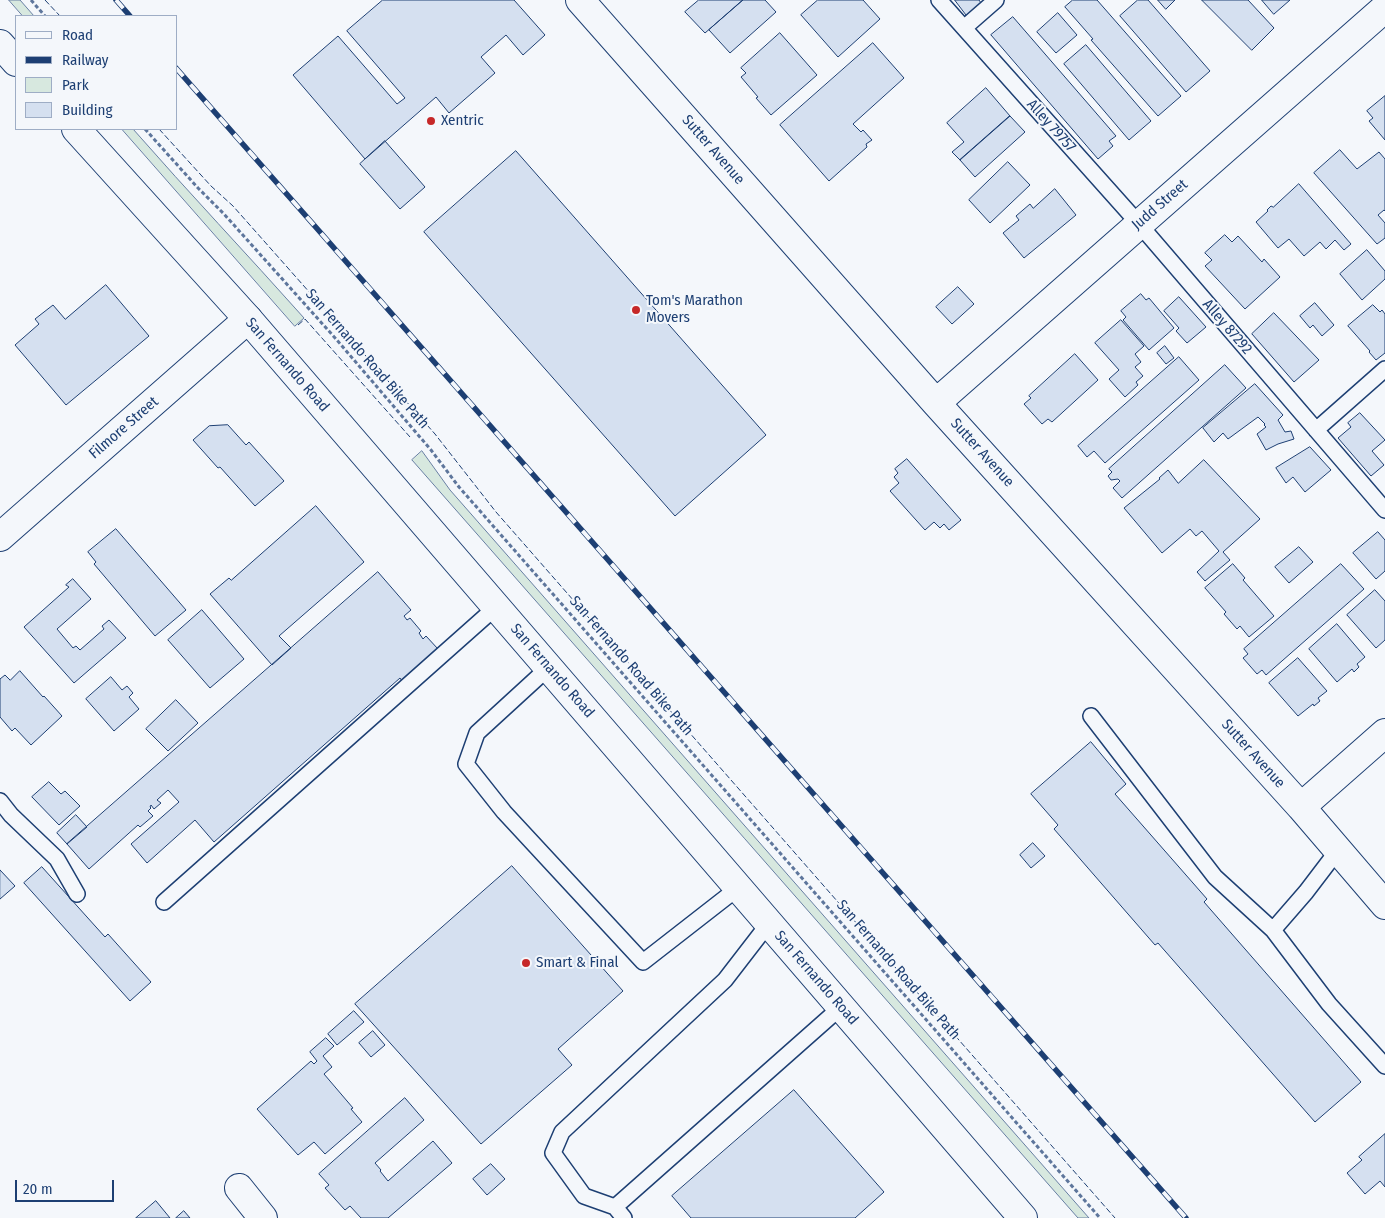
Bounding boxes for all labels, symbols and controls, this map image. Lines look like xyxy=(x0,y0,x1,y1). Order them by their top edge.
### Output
legend xyxy=(15,15,178,130)
text: Road xyxy=(62,26,93,44)
text: Railway xyxy=(62,51,109,69)
text: Park xyxy=(62,76,89,94)
street label: Alley 79757 xyxy=(1023,96,1079,156)
text: Building xyxy=(62,101,113,119)
place label: Xentric xyxy=(441,112,484,130)
street label: Sutter Avenue xyxy=(678,112,748,188)
marker: Xentric xyxy=(425,115,437,127)
street label: Judd Street xyxy=(1128,176,1192,234)
street label: San Fernando Road Bike Path xyxy=(301,285,433,433)
place label: Tom's Marathon Movers xyxy=(646,292,743,327)
street label: Alley 87292 xyxy=(1198,296,1256,358)
marker: Tom's Marathon Movers xyxy=(630,304,642,316)
street label: San Fernando Road xyxy=(241,314,333,416)
street label: Filmore Street xyxy=(86,393,162,463)
street label: Sutter Avenue xyxy=(947,415,1017,491)
street label: San Fernando Road Bike Path xyxy=(565,592,697,740)
street label: San Fernando Road xyxy=(506,620,598,722)
street label: Sutter Avenue xyxy=(1218,716,1288,792)
street label: San Fernando Road Bike Path xyxy=(832,896,964,1044)
street label: San Fernando Road xyxy=(770,927,862,1029)
place label: Smart & Final xyxy=(536,954,618,972)
marker: Smart & Final xyxy=(520,957,532,969)
scale bar xyxy=(18,1170,116,1202)
text: 20 m xyxy=(23,1180,53,1198)

